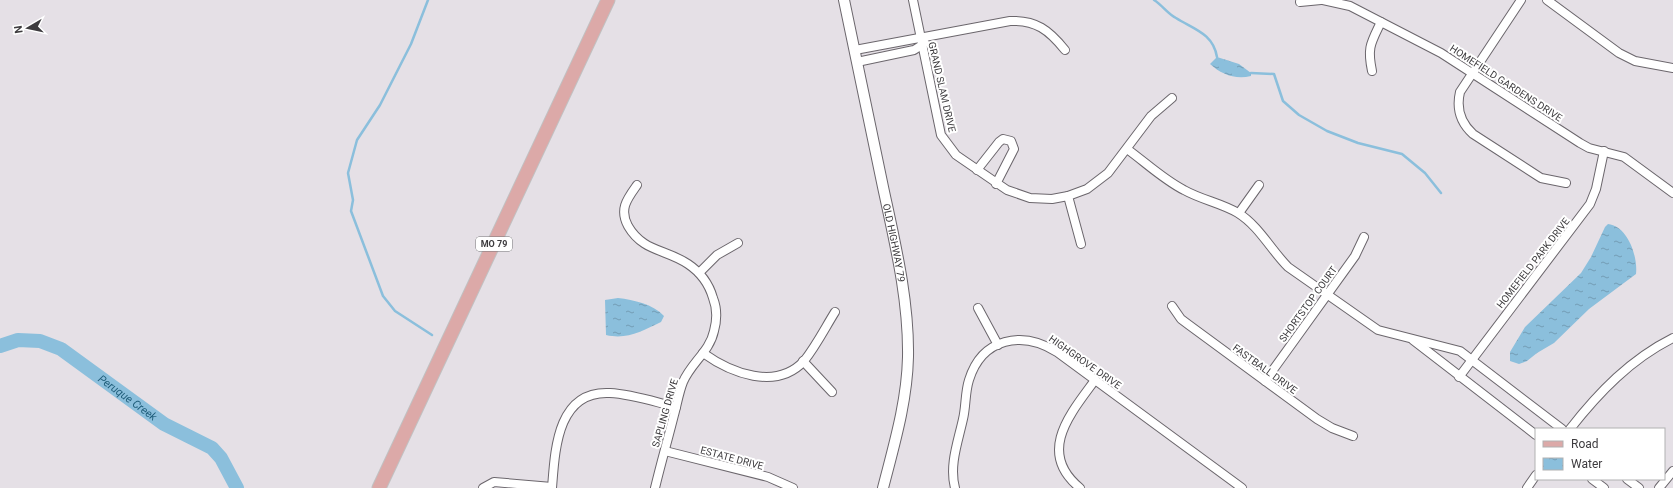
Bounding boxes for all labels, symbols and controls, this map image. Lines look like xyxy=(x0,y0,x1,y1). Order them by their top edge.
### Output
north arrow xyxy=(8,8,48,48)
text: N xyxy=(12,24,26,34)
street label: GRAND SLAM DRIVE xyxy=(926,41,958,134)
street label: HOMEFIELD GARDENS DRIVE xyxy=(1448,43,1564,124)
street label: OLD HIGHWAY 79 xyxy=(881,203,908,283)
street label: HOMEFIELD PARK DRIVE xyxy=(1494,215,1572,310)
road number: MO 79 xyxy=(476,237,512,251)
street label: SHORTSTOP COURT xyxy=(1277,264,1339,344)
street label: HIGHGROVE DRIVE xyxy=(1047,333,1123,391)
street label: FASTBALL DRIVE xyxy=(1231,342,1299,396)
water label: Peruque Creek xyxy=(96,372,160,424)
street label: SAPLING DRIVE xyxy=(650,377,680,449)
legend xyxy=(1535,428,1665,480)
text: Road xyxy=(1571,437,1599,451)
street label: ESTATE DRIVE xyxy=(699,444,765,472)
text: Water xyxy=(1571,457,1602,471)

